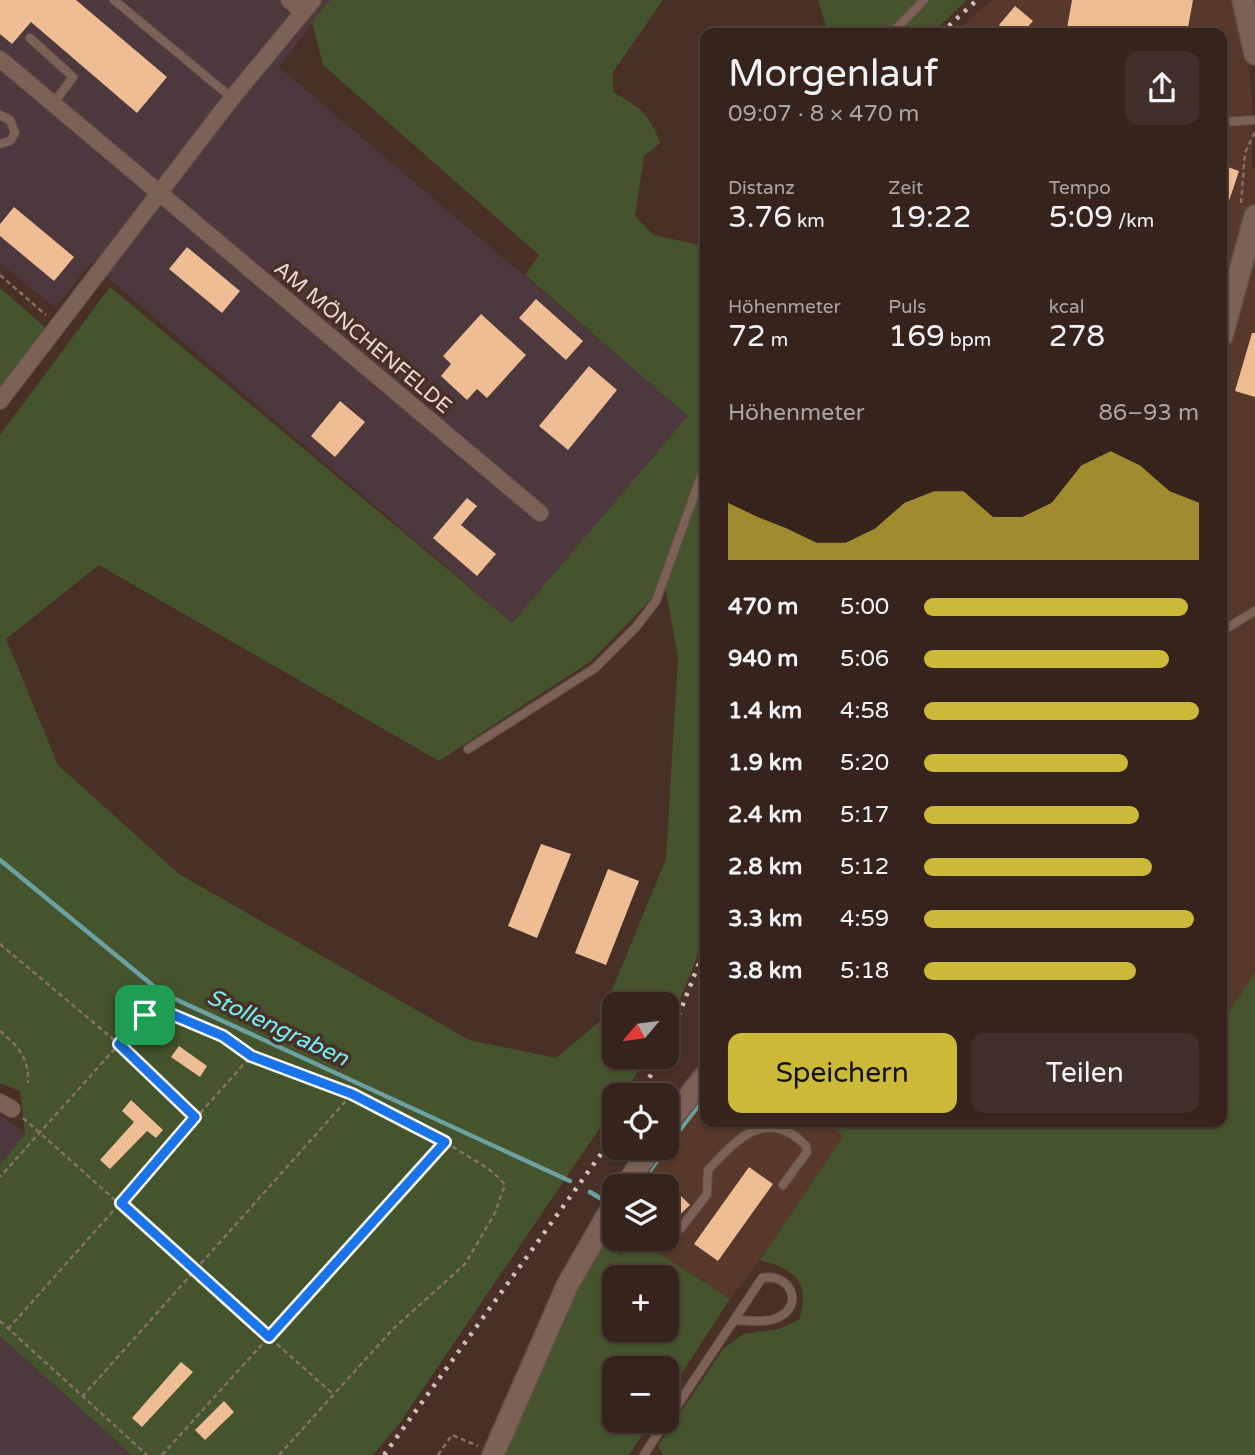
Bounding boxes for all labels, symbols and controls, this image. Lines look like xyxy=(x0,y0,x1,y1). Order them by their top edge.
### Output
text: Morgenlauf xyxy=(728,51,938,97)
button: share xyxy=(1125,51,1199,125)
text: 09:07 · 8 × 470 m xyxy=(728,100,919,128)
text: Distanz xyxy=(728,177,795,199)
text: Zeit xyxy=(888,177,923,199)
text: Tempo xyxy=(1049,177,1111,199)
text: 3.76 xyxy=(728,199,792,236)
text: 19:22 xyxy=(888,199,972,236)
text: 5:09 xyxy=(1049,199,1113,236)
text: km xyxy=(792,210,825,232)
text: /km xyxy=(1113,210,1154,232)
street label: AM MÖNCHENFELDE xyxy=(269,256,456,419)
text: Höhenmeter xyxy=(728,296,841,318)
text: Puls xyxy=(888,296,926,318)
text: kcal xyxy=(1049,296,1084,318)
text: 72 xyxy=(728,318,766,355)
text: 169 xyxy=(888,318,945,355)
text: 278 xyxy=(1049,318,1105,355)
text: m xyxy=(766,329,788,351)
text: bpm xyxy=(945,329,991,351)
text: Höhenmeter xyxy=(728,399,865,427)
text: 86–93 m xyxy=(1098,399,1199,427)
text: 470 m xyxy=(728,593,798,621)
text: 5:00 xyxy=(840,593,889,621)
text: 940 m xyxy=(728,645,798,673)
text: 5:06 xyxy=(840,645,889,673)
text: 1.4 km xyxy=(728,697,802,725)
text: 4:58 xyxy=(840,697,889,725)
text: 1.9 km xyxy=(728,749,803,777)
text: 5:20 xyxy=(840,749,889,777)
text: 2.4 km xyxy=(728,801,802,829)
text: 5:17 xyxy=(840,801,889,829)
text: 2.8 km xyxy=(728,853,802,881)
text: 5:12 xyxy=(840,853,889,881)
text: 3.3 km xyxy=(728,905,803,933)
text: 4:59 xyxy=(840,905,889,933)
text: 3.8 km xyxy=(728,957,802,985)
text: 5:18 xyxy=(840,957,889,985)
water label: Stollengraben xyxy=(203,983,354,1073)
pin xyxy=(115,985,175,1045)
north arrow xyxy=(602,992,679,1069)
map controls xyxy=(602,992,679,1433)
icon: arrive xyxy=(126,996,164,1034)
button: Speichern xyxy=(728,1033,957,1113)
button: Teilen xyxy=(971,1033,1199,1113)
button: locate xyxy=(602,1083,679,1160)
button: layers xyxy=(602,1174,679,1251)
button: + xyxy=(602,1265,679,1342)
button: − xyxy=(602,1356,679,1433)

